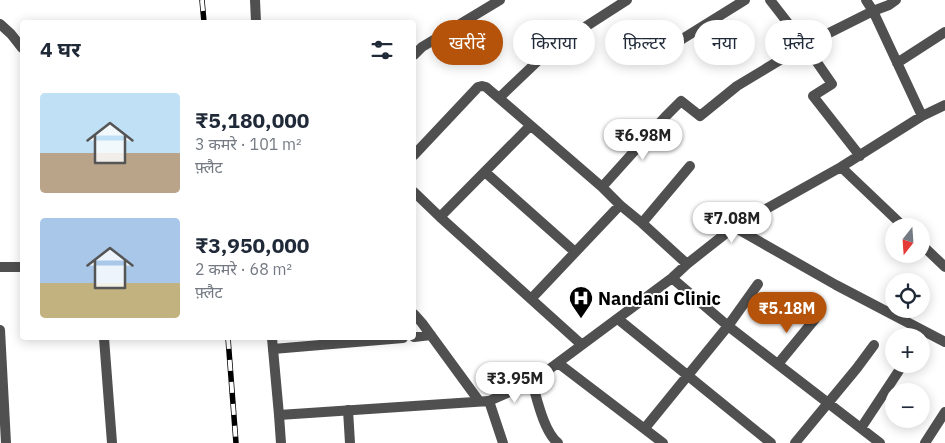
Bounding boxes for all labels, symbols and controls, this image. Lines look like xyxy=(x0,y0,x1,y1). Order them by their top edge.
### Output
chip: खरीदें xyxy=(431,20,503,65)
chip: किराया xyxy=(513,20,595,65)
chip: फ़िल्टर xyxy=(605,20,684,65)
chip: नया xyxy=(694,20,755,65)
chip: फ़्लैट xyxy=(765,20,832,65)
text: 4 घर xyxy=(40,35,80,63)
icon: filters xyxy=(368,36,396,64)
text: ₹5,180,000 xyxy=(195,106,309,134)
icon: home xyxy=(80,113,140,173)
pin: ₹6.98M xyxy=(602,119,684,161)
text: ₹6.98M xyxy=(615,125,671,145)
text: 3 कमरे · 101 m² xyxy=(195,134,302,154)
text: फ़्लैट xyxy=(195,157,223,177)
pin: ₹7.08M xyxy=(691,202,773,244)
text: ₹7.08M xyxy=(704,208,760,228)
north arrow xyxy=(885,218,930,262)
map controls xyxy=(885,218,930,428)
text: ₹3,950,000 xyxy=(195,231,309,259)
icon: home xyxy=(80,238,140,298)
text: 2 कमरे · 68 m² xyxy=(195,259,292,279)
button: locate xyxy=(885,273,930,318)
text: फ़्लैट xyxy=(195,282,223,302)
hospital icon: Nandani Clinic xyxy=(568,285,594,319)
place label: Nandani Clinic xyxy=(598,287,721,310)
pin: ₹5.18M xyxy=(746,292,828,334)
text: ₹5.18M xyxy=(759,298,815,318)
button: + xyxy=(885,328,930,373)
pin: ₹3.95M xyxy=(474,362,556,404)
text: ₹3.95M xyxy=(487,368,543,388)
button: − xyxy=(885,383,930,428)

